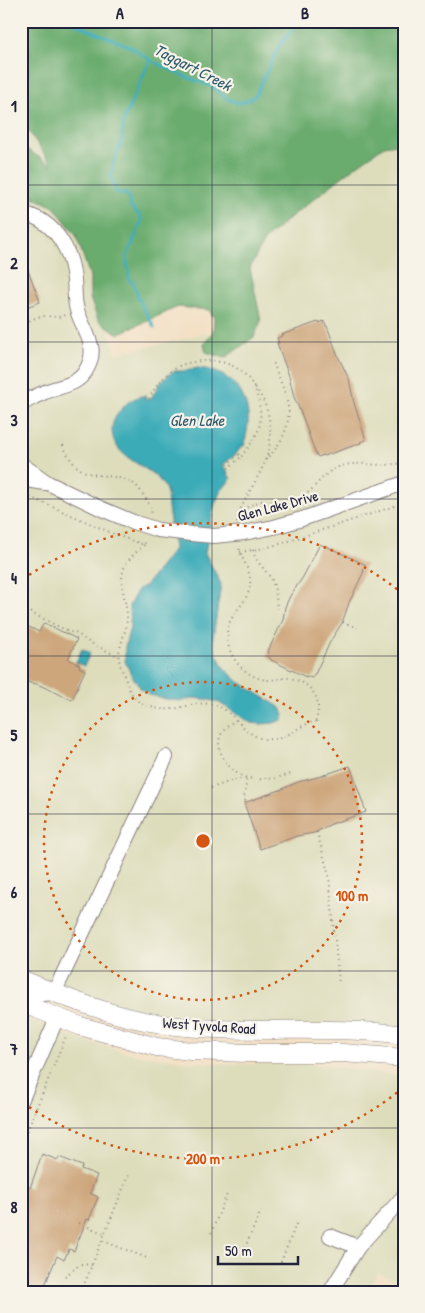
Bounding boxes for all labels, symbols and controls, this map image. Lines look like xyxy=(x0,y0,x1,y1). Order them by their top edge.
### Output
text: A xyxy=(116,2,124,24)
text: B xyxy=(301,2,309,24)
water label: Taggart Creek xyxy=(151,38,237,96)
text: 1 xyxy=(11,95,17,117)
text: 2 xyxy=(10,252,18,274)
text: 3 xyxy=(10,409,18,431)
water label: Glen Lake xyxy=(170,409,225,431)
street label: Glen Lake Drive xyxy=(235,485,321,526)
text: 4 xyxy=(11,567,17,589)
text: 5 xyxy=(11,724,18,746)
centre of rings xyxy=(194,832,212,850)
text: 6 xyxy=(11,881,18,903)
text: 100 m xyxy=(336,885,368,906)
street label: West Tyvola Road xyxy=(162,1012,256,1039)
text: 7 xyxy=(9,1038,18,1060)
text: 200 m xyxy=(186,1148,220,1169)
text: 8 xyxy=(11,1196,18,1218)
scale bar xyxy=(218,1233,298,1265)
text: 50 m xyxy=(225,1240,252,1261)

